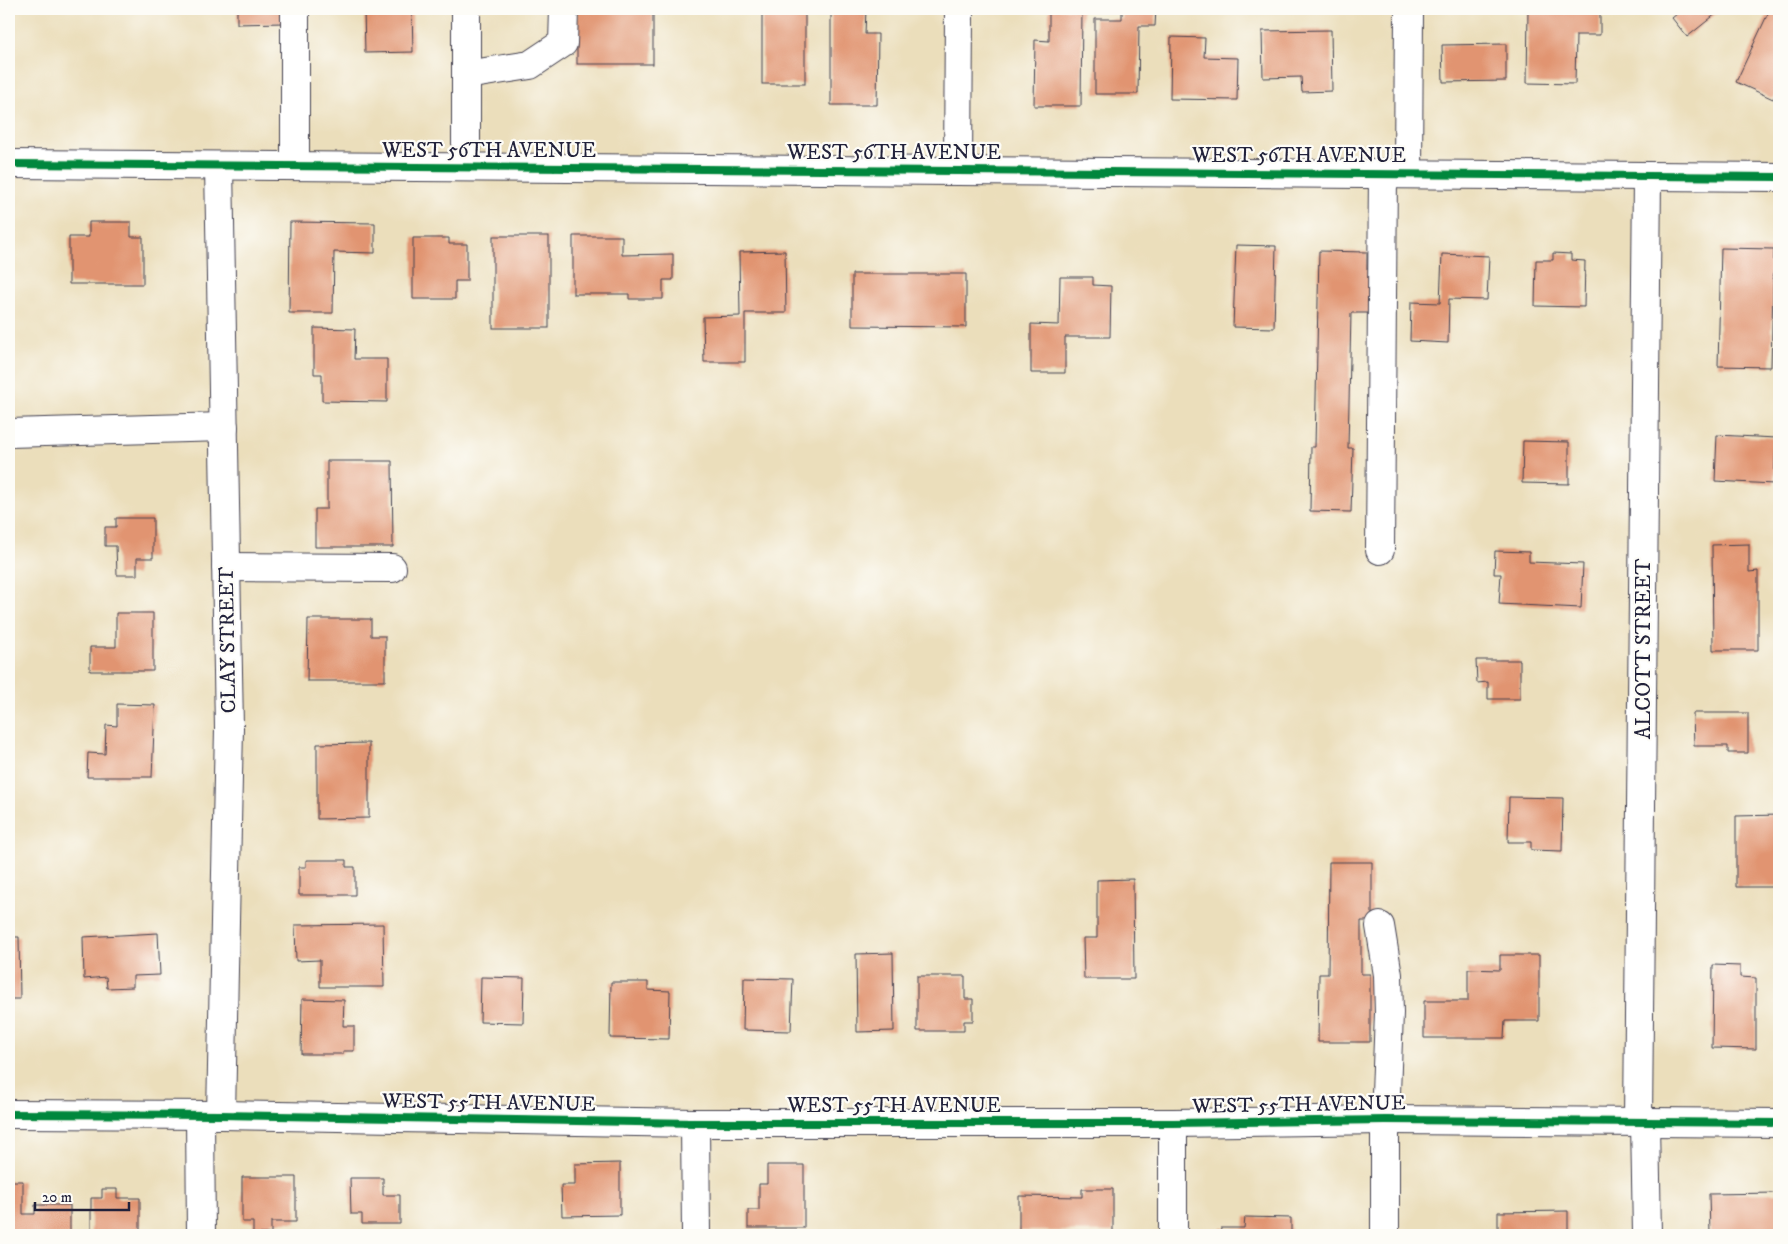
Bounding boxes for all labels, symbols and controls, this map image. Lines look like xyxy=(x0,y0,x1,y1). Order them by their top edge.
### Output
street label: WEST 56TH AVENUE xyxy=(381,138,596,164)
street label: WEST 56TH AVENUE xyxy=(786,140,1001,166)
street label: WEST 56TH AVENUE xyxy=(1191,143,1406,169)
street label: ALCOTT STREET xyxy=(1631,559,1657,739)
street label: CLAY STREET xyxy=(214,566,242,714)
street label: WEST 55TH AVENUE xyxy=(381,1088,596,1118)
street label: WEST 55TH AVENUE xyxy=(1191,1090,1406,1120)
street label: WEST 55TH AVENUE xyxy=(786,1093,1001,1119)
scale bar xyxy=(35,1179,129,1211)
text: 20 m xyxy=(42,1188,72,1207)

